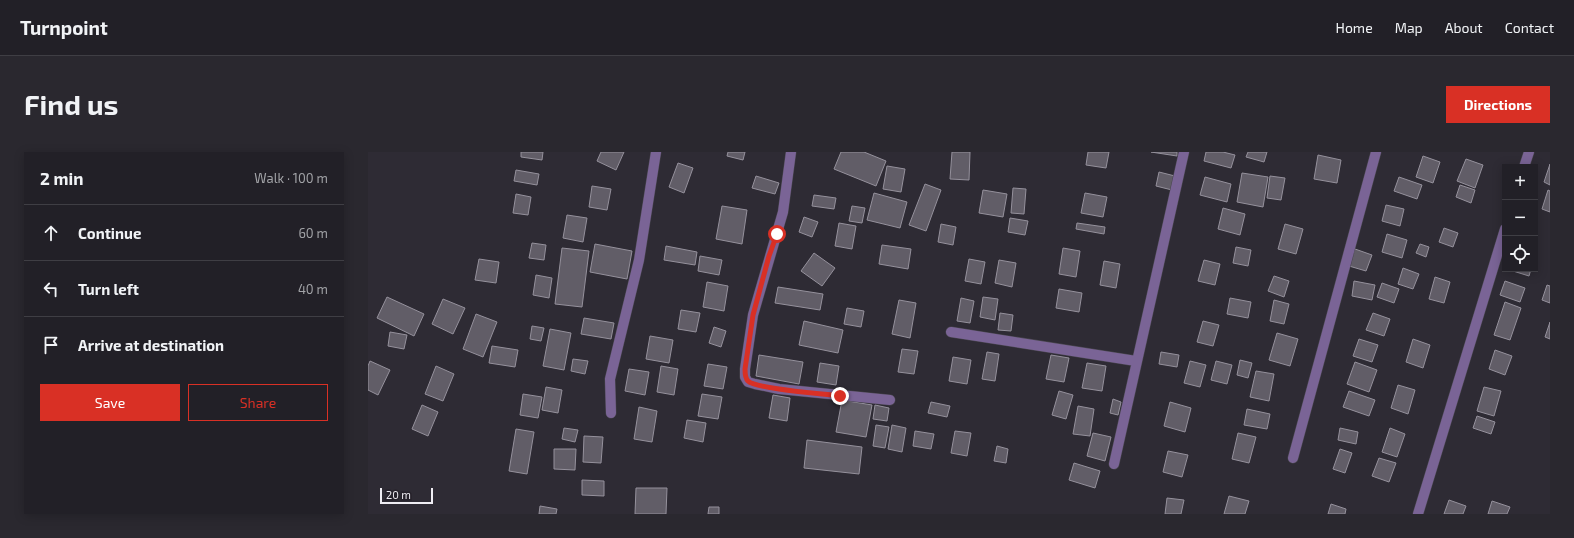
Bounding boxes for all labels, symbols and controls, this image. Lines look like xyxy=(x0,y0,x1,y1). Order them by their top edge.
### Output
text: Turnpoint xyxy=(20,16,108,39)
text: Home xyxy=(1336,19,1373,36)
text: Map xyxy=(1395,19,1423,36)
text: About xyxy=(1445,19,1483,36)
text: Contact xyxy=(1505,19,1554,36)
button: Directions xyxy=(1446,86,1550,123)
text: Find us xyxy=(24,87,118,121)
map controls xyxy=(1502,164,1538,272)
button: + xyxy=(1502,164,1538,200)
text: 2 min xyxy=(40,168,83,188)
text: Walk · 100 m xyxy=(254,170,328,186)
button: − xyxy=(1502,200,1538,236)
icon: ahead xyxy=(40,222,62,244)
text: Continue xyxy=(78,224,141,242)
text: 60 m xyxy=(298,225,328,241)
route start xyxy=(768,225,786,243)
button: locate xyxy=(1502,236,1538,272)
icon: left xyxy=(40,278,62,300)
text: Turn left xyxy=(78,280,139,298)
text: 40 m xyxy=(298,281,328,297)
icon: arrive xyxy=(40,334,62,356)
text: Arrive at destination xyxy=(78,336,224,354)
button: Save xyxy=(40,384,180,421)
button: Share xyxy=(188,384,328,421)
route end xyxy=(831,387,849,405)
scale bar xyxy=(380,486,433,505)
text: 20 m xyxy=(386,488,411,501)

